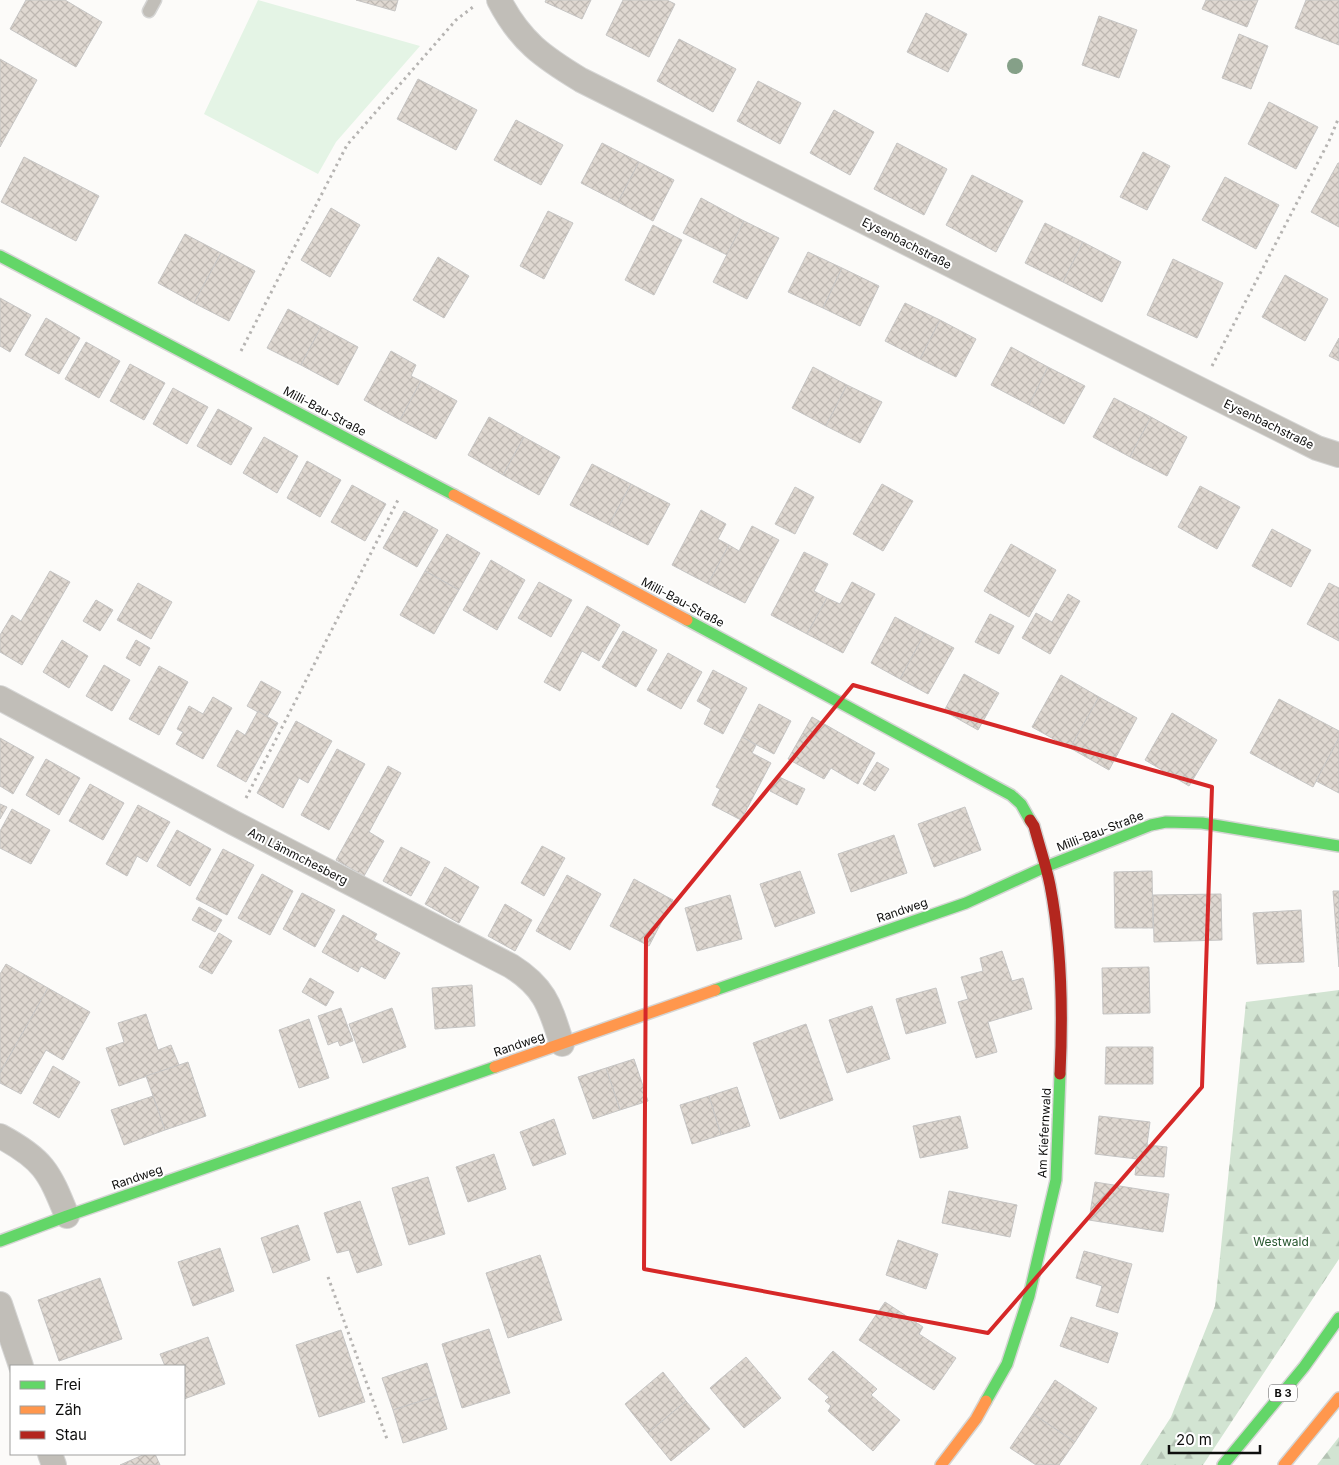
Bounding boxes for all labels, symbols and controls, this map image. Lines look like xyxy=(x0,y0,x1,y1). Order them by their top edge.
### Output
street label: Eysenbachstraße xyxy=(860,214,954,272)
street label: Milli-Bau-Straße xyxy=(281,383,369,439)
street label: Eysenbachstraße xyxy=(1221,396,1317,452)
street label: Milli-Bau-Straße xyxy=(639,574,727,630)
street label: Milli-Bau-Straße xyxy=(1054,808,1146,854)
street label: Am Lämmchesberg xyxy=(246,824,350,888)
street label: Randweg xyxy=(875,894,929,926)
street label: Randweg xyxy=(492,1028,546,1060)
street label: Am Kiefernwald xyxy=(1034,1088,1054,1178)
street label: Randweg xyxy=(110,1161,164,1193)
park label: Westwald xyxy=(1253,1234,1309,1249)
legend xyxy=(10,1365,185,1455)
text: Frei xyxy=(55,1375,81,1394)
road number: B 3 xyxy=(1269,1385,1297,1402)
text: Zäh xyxy=(55,1400,82,1419)
scale bar xyxy=(1169,1422,1260,1454)
text: Stau xyxy=(55,1425,87,1444)
text: 20 m xyxy=(1176,1430,1212,1449)

